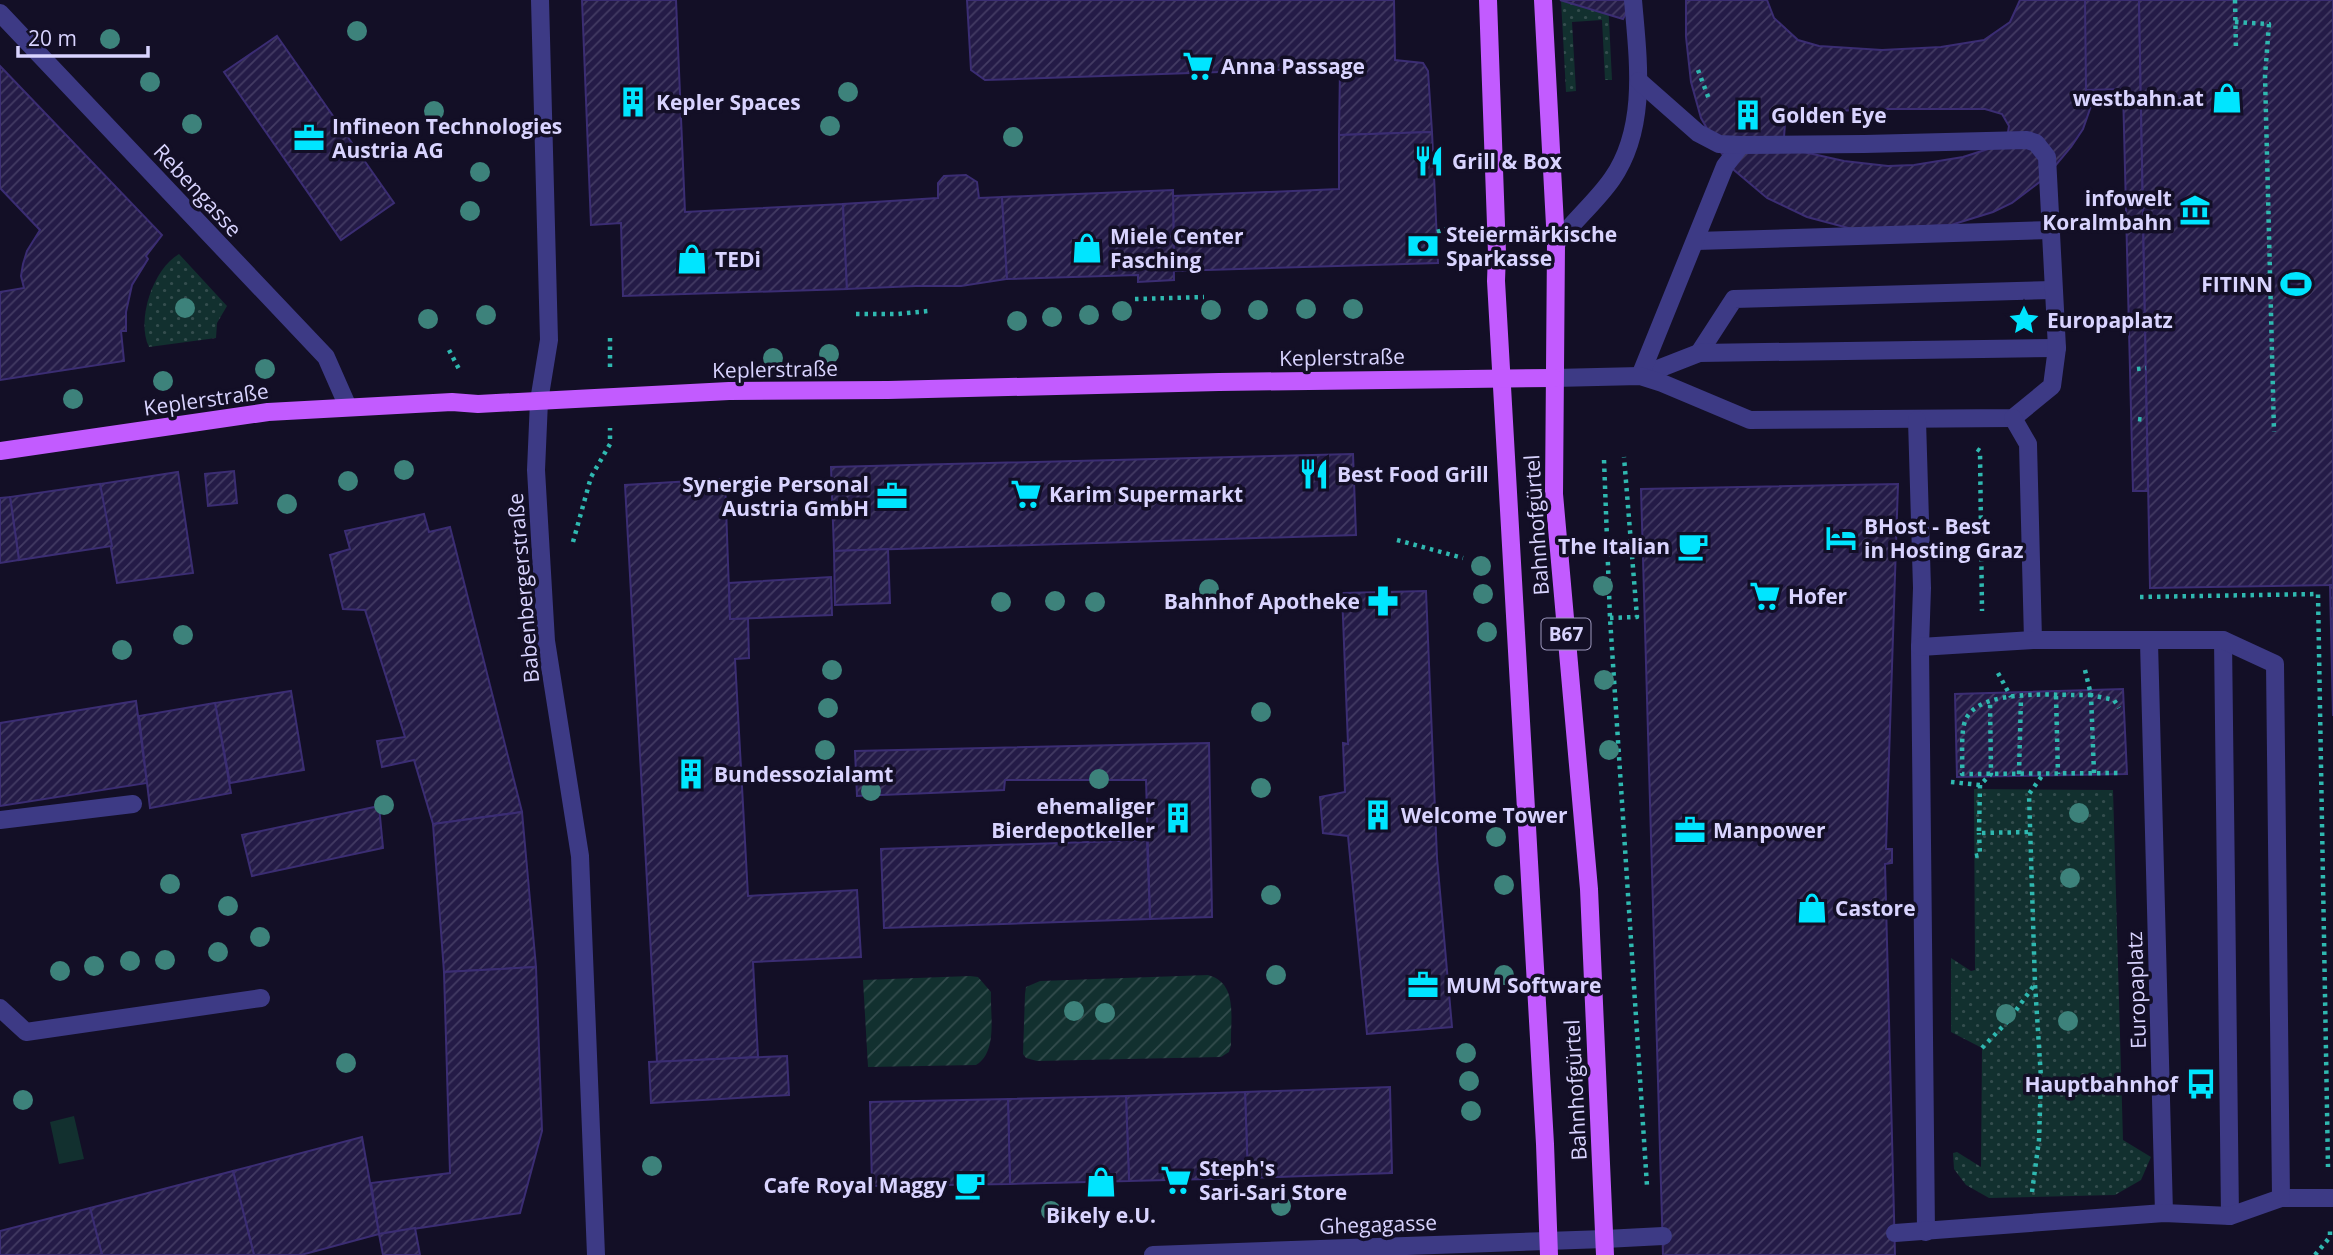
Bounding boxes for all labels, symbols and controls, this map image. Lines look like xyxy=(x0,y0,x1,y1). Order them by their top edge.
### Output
scale bar xyxy=(18,14,147,58)
text: 20 m xyxy=(28,24,77,52)
supermarket icon: Anna Passage xyxy=(1181,49,1215,83)
place label: Anna Passage xyxy=(1221,52,1365,80)
shop icon: westbahn.at xyxy=(2210,81,2244,115)
place label: westbahn.at xyxy=(2073,84,2204,112)
building icon: Kepler Spaces xyxy=(616,85,650,119)
place label: Kepler Spaces xyxy=(656,88,801,116)
building icon: Golden Eye xyxy=(1731,98,1765,132)
place label: Golden Eye xyxy=(1771,101,1887,129)
place label: Infineon Technologies Austria AG xyxy=(332,112,562,164)
office icon: Infineon Technologies Austria AG xyxy=(292,121,326,155)
street label: Rebengasse xyxy=(148,138,248,242)
restaurant icon: Grill & Box xyxy=(1412,144,1446,178)
place label: Grill & Box xyxy=(1452,147,1563,175)
place label: infowelt Koralmbahn xyxy=(2042,184,2172,236)
museum icon: infowelt Koralmbahn xyxy=(2178,193,2212,227)
place label: Steiermärkische Sparkasse xyxy=(1446,220,1617,272)
place label: Miele Center Fasching xyxy=(1110,222,1244,274)
bank icon: Steiermärkische Sparkasse xyxy=(1406,229,1440,263)
shop icon: Miele Center Fasching xyxy=(1070,231,1104,265)
shop icon: TEDi xyxy=(675,242,709,276)
place label: TEDi xyxy=(715,245,761,273)
sports icon: FITINN xyxy=(2279,267,2313,301)
place label: FITINN xyxy=(2201,270,2273,298)
place icon: Europaplatz xyxy=(2007,303,2041,337)
place label: Europaplatz xyxy=(2047,306,2173,334)
street label: Keplerstraße xyxy=(1279,342,1405,372)
street label: Keplerstraße xyxy=(712,354,838,384)
street label: Keplerstraße xyxy=(142,376,270,422)
street label: Bahnhofgürtel xyxy=(1517,454,1555,596)
restaurant icon: Best Food Grill xyxy=(1297,457,1331,491)
place label: Best Food Grill xyxy=(1337,460,1489,488)
place label: Synergie Personal Austria GmbH xyxy=(682,470,869,522)
supermarket icon: Karim Supermarkt xyxy=(1009,477,1043,511)
office icon: Synergie Personal Austria GmbH xyxy=(875,479,909,513)
place label: Karim Supermarkt xyxy=(1049,480,1243,508)
street label: Babenbergerstraße xyxy=(501,492,545,684)
place label: BHost - Best in Hosting Graz xyxy=(1864,512,2024,564)
hotel icon: BHost - Best in Hosting Graz xyxy=(1824,521,1858,555)
cafe icon: The Italian xyxy=(1676,529,1710,563)
place label: The Italian xyxy=(1558,532,1670,560)
supermarket icon: Hofer xyxy=(1748,579,1782,613)
place label: Hofer xyxy=(1788,582,1848,610)
pharmacy icon: Bahnhof Apotheke xyxy=(1366,584,1400,618)
place label: Bahnhof Apotheke xyxy=(1164,587,1360,615)
road number: B67 xyxy=(1542,618,1590,650)
building icon: Bundessozialamt xyxy=(674,757,708,791)
place label: Bundessozialamt xyxy=(714,760,893,788)
place label: ehemaliger Bierdepotkeller xyxy=(991,792,1155,844)
building icon: Welcome Tower xyxy=(1361,798,1395,832)
building icon: ehemaliger Bierdepotkeller xyxy=(1161,801,1195,835)
place label: Welcome Tower xyxy=(1401,801,1568,829)
office icon: Manpower xyxy=(1673,813,1707,847)
place label: Manpower xyxy=(1713,816,1826,844)
shop icon: Castore xyxy=(1795,891,1829,925)
place label: Castore xyxy=(1835,894,1916,922)
street label: Europaplatz xyxy=(2120,931,2152,1049)
office icon: MUM Software xyxy=(1406,968,1440,1002)
place label: MUM Software xyxy=(1446,971,1601,999)
street label: Bahnhofgürtel xyxy=(1557,1019,1593,1161)
bus stop icon: Hauptbahnhof xyxy=(2184,1067,2218,1101)
place label: Hauptbahnhof xyxy=(2025,1070,2180,1098)
place label: Steph's Sari-Sari Store xyxy=(1199,1154,1347,1206)
supermarket icon: Steph's Sari-Sari Store xyxy=(1159,1163,1193,1197)
shop icon: Bikely e.U. xyxy=(1084,1165,1118,1199)
cafe icon: Cafe Royal Maggy xyxy=(953,1168,987,1202)
place label: Cafe Royal Maggy xyxy=(763,1171,947,1199)
place label: Bikely e.U. xyxy=(1046,1201,1156,1229)
street label: Ghegagasse xyxy=(1319,1208,1437,1240)

